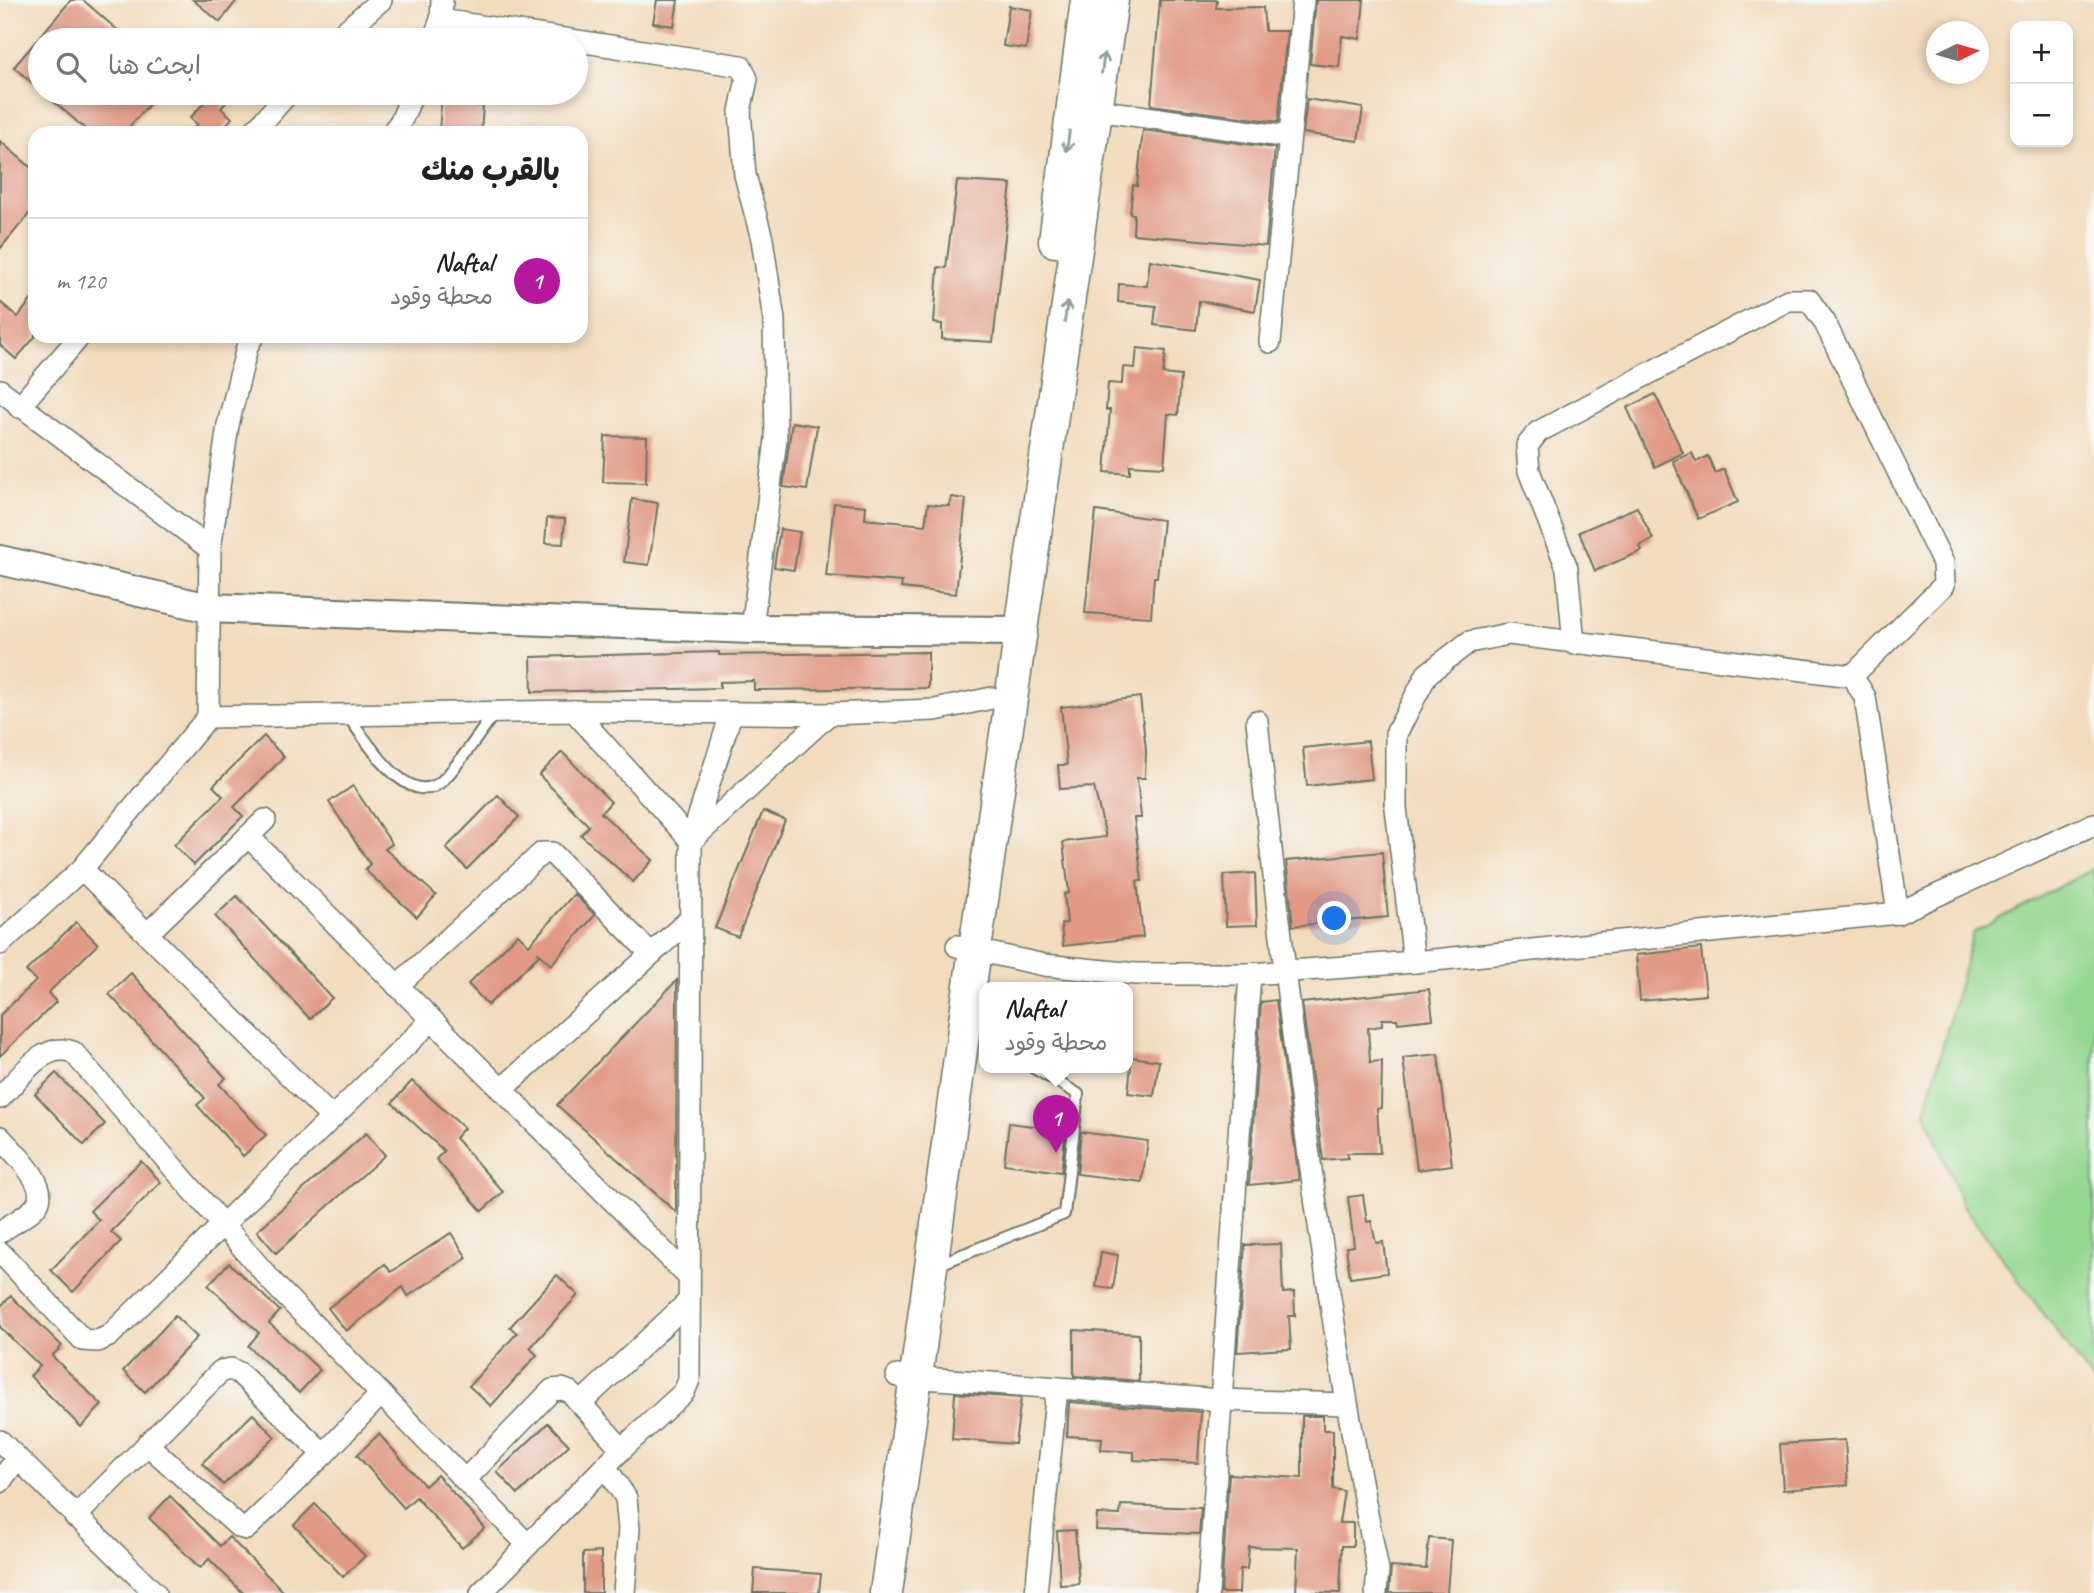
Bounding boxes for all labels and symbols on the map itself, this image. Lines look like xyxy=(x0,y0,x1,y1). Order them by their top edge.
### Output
north arrow xyxy=(1926,21,1989,84)
one-way arrow xyxy=(1096,52,1109,75)
one-way arrow xyxy=(1062,129,1075,151)
one-way arrow xyxy=(1060,301,1073,324)
your location xyxy=(1317,901,1351,935)
pin: 1 xyxy=(1033,1095,1079,1153)

